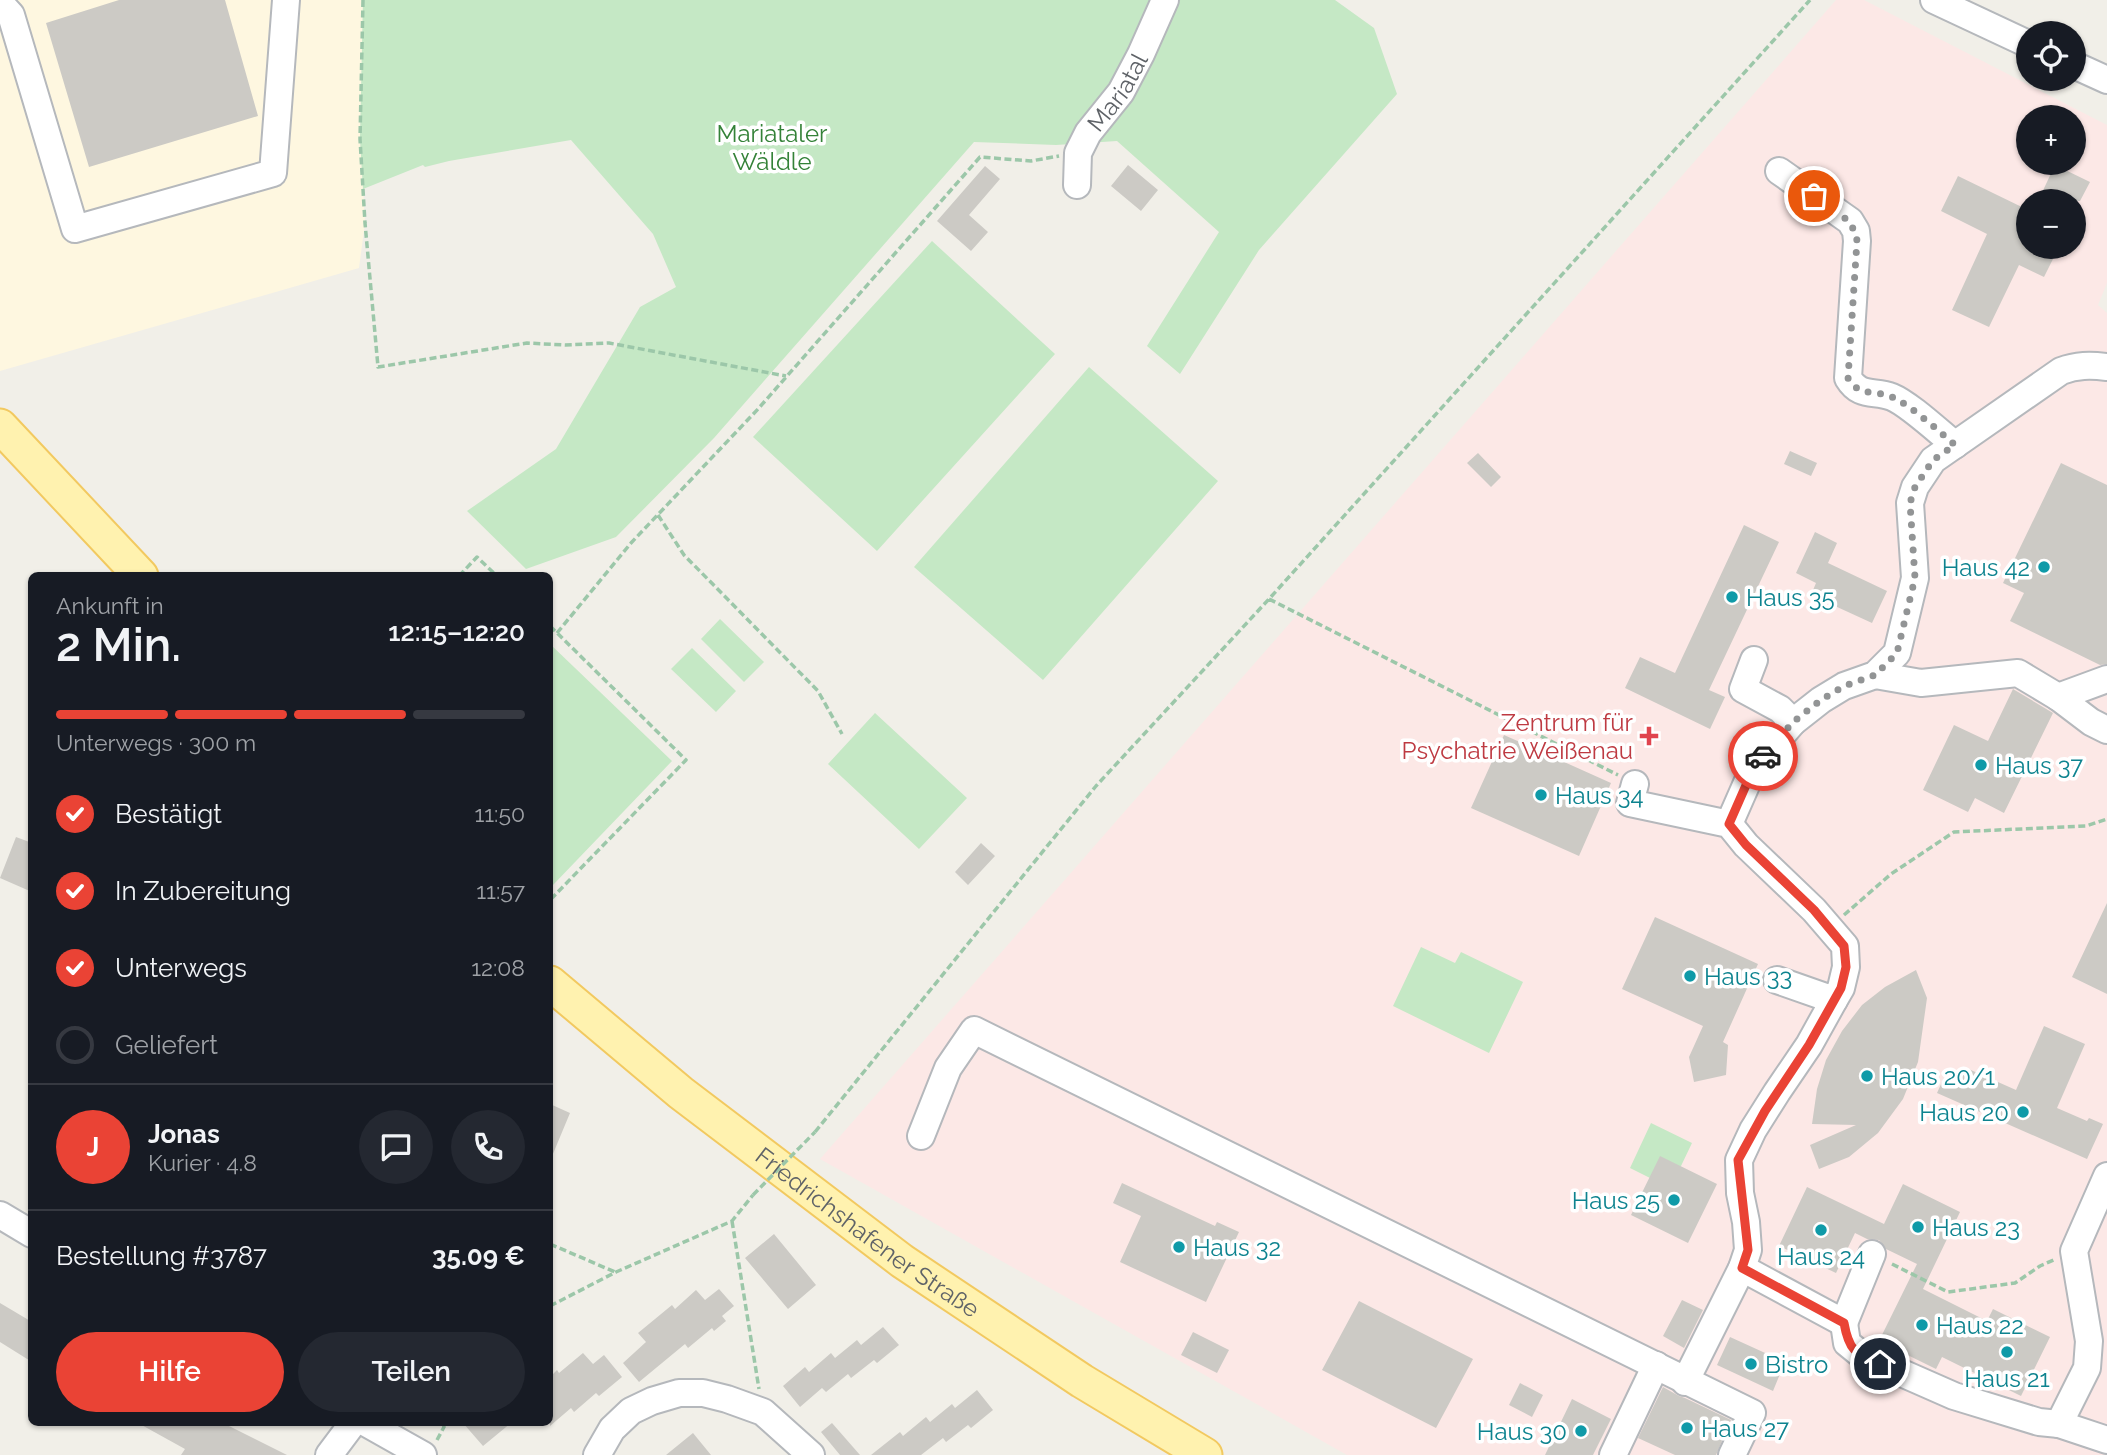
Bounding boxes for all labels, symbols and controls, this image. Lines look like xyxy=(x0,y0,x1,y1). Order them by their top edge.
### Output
map controls xyxy=(2016,21,2086,259)
button: locate xyxy=(2016,21,2086,91)
street label: Mariatal xyxy=(1081,48,1154,137)
button: + xyxy=(2016,105,2086,175)
park label: Mariataler Wäldle xyxy=(717,119,828,176)
pin xyxy=(1784,166,1844,226)
icon: bag xyxy=(1795,177,1833,215)
button: − xyxy=(2016,189,2086,259)
place label: Haus 42 xyxy=(1942,553,2030,582)
marker: Haus 42 xyxy=(2036,559,2052,575)
place label: Haus 35 xyxy=(1746,583,1835,612)
marker: Haus 35 xyxy=(1724,589,1740,605)
text: Ankunft in xyxy=(56,592,164,619)
text: 12:15–12:20 xyxy=(388,617,525,647)
text: 2 Min. xyxy=(56,618,181,672)
place label: Zentrum für Psychatrie Weißenau xyxy=(1402,708,1634,765)
courier xyxy=(1728,721,1798,791)
marker: Zentrum für Psychatrie Weißenau xyxy=(1639,726,1659,746)
text: Unterwegs · 300 m xyxy=(56,729,256,756)
icon: car xyxy=(1744,737,1782,775)
place label: Haus 37 xyxy=(1995,751,2083,780)
marker: Haus 37 xyxy=(1973,757,1989,773)
place label: Haus 34 xyxy=(1555,781,1644,810)
marker: Haus 34 xyxy=(1533,787,1549,803)
icon: check xyxy=(56,795,94,833)
text: Bestätigt xyxy=(115,799,222,829)
text: 11:50 xyxy=(474,800,525,827)
icon: check xyxy=(56,872,94,910)
text: In Zubereitung xyxy=(115,876,291,906)
text: 11:57 xyxy=(476,877,525,904)
icon: check xyxy=(56,949,94,987)
text: Unterwegs xyxy=(115,953,247,983)
text: 12:08 xyxy=(471,954,525,981)
place label: Haus 33 xyxy=(1704,962,1792,991)
marker: Haus 33 xyxy=(1682,968,1698,984)
text: Geliefert xyxy=(115,1030,218,1060)
place label: Haus 20/1 xyxy=(1881,1062,1995,1091)
marker: Haus 20/1 xyxy=(1859,1068,1875,1084)
place label: Haus 20 xyxy=(1919,1098,2009,1127)
marker: Haus 20 xyxy=(2015,1104,2031,1120)
button: chat xyxy=(359,1110,433,1184)
button: phone xyxy=(451,1110,525,1184)
text: Jonas xyxy=(148,1119,220,1149)
text: J xyxy=(87,1132,99,1162)
street label: Friedrichshafener Straße xyxy=(750,1141,985,1323)
text: Kurier · 4.8 xyxy=(148,1149,257,1176)
place label: Haus 25 xyxy=(1572,1186,1660,1215)
marker: Haus 25 xyxy=(1666,1192,1682,1208)
place label: Haus 23 xyxy=(1932,1213,2020,1242)
marker: Haus 23 xyxy=(1910,1219,1926,1235)
marker: Haus 24 xyxy=(1813,1222,1829,1238)
place label: Haus 32 xyxy=(1193,1233,1281,1262)
marker: Haus 32 xyxy=(1171,1239,1187,1255)
text: Bestellung #3787 xyxy=(56,1241,267,1271)
text: 35.09 € xyxy=(432,1241,525,1271)
place label: Haus 24 xyxy=(1777,1242,1865,1271)
place label: Haus 22 xyxy=(1936,1311,2024,1340)
marker: Haus 22 xyxy=(1914,1317,1930,1333)
button: Hilfe xyxy=(56,1332,284,1412)
button: Teilen xyxy=(298,1332,525,1412)
pin xyxy=(1850,1334,1910,1394)
marker: Haus 21 xyxy=(1999,1344,2015,1360)
icon: home xyxy=(1861,1345,1899,1383)
place label: Bistro xyxy=(1765,1350,1828,1379)
marker: Bistro xyxy=(1743,1356,1759,1372)
place label: Haus 21 xyxy=(1964,1364,2050,1393)
place label: Haus 27 xyxy=(1701,1414,1789,1443)
place label: Haus 30 xyxy=(1477,1417,1567,1446)
marker: Haus 27 xyxy=(1679,1420,1695,1436)
marker: Haus 30 xyxy=(1573,1423,1589,1439)

